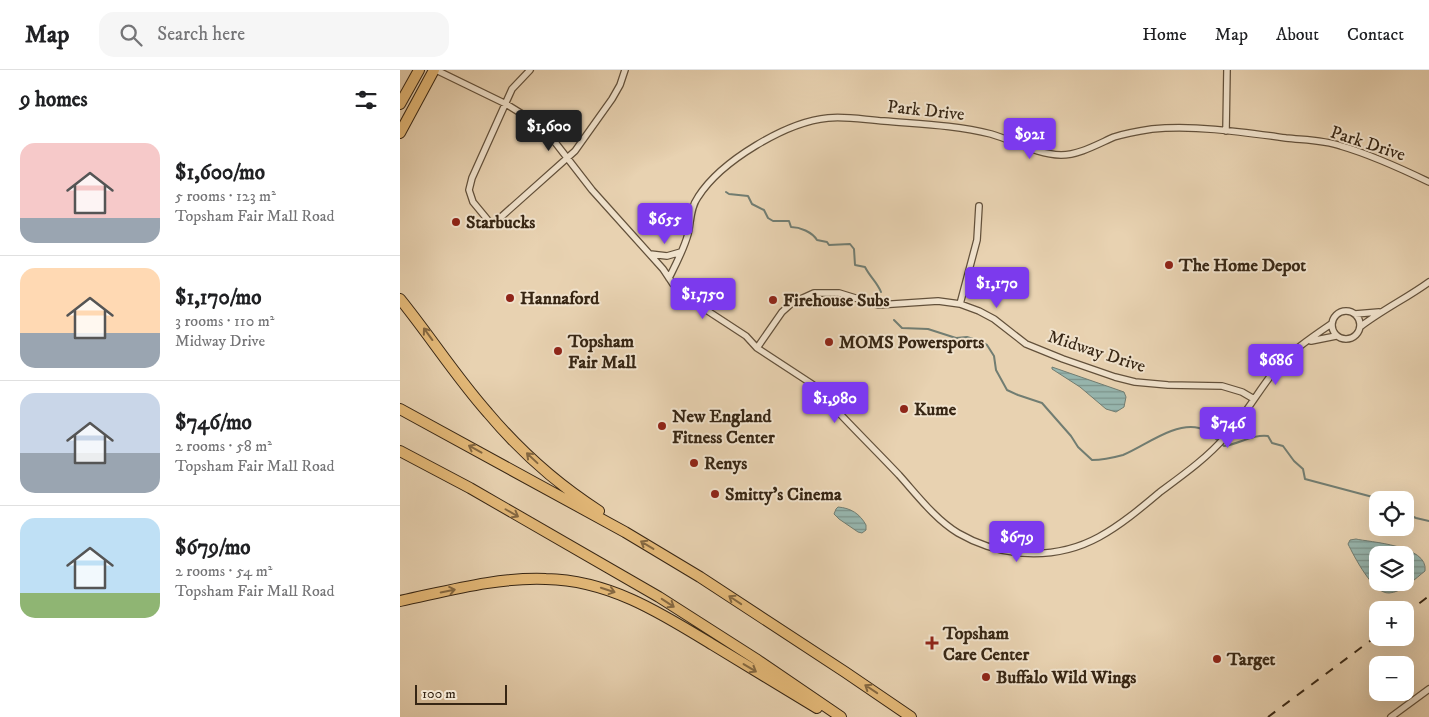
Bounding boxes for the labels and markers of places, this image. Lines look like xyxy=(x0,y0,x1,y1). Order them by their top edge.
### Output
pin: $1,600 xyxy=(508,109,590,152)
pin: $921 xyxy=(1000,118,1060,160)
pin: $655 xyxy=(635,202,695,245)
place label: Starbucks xyxy=(466,212,535,234)
marker: Starbucks xyxy=(450,216,462,228)
place label: The Home Depot xyxy=(1178,255,1306,277)
marker: The Home Depot xyxy=(1163,259,1175,271)
pin: $1,170 xyxy=(956,266,1038,309)
pin: $1,750 xyxy=(662,278,744,320)
place label: Hannaford xyxy=(520,288,600,310)
place label: Firehouse Subs xyxy=(783,290,890,312)
marker: Hannaford xyxy=(504,292,516,304)
marker: Firehouse Subs xyxy=(767,294,779,306)
place label: Topsham Fair Mall xyxy=(567,331,637,374)
place label: MOMS Powersports xyxy=(839,332,984,354)
marker: MOMS Powersports xyxy=(823,336,835,348)
pin: $686 xyxy=(1246,344,1306,386)
marker: Topsham Fair Mall xyxy=(552,345,564,357)
pin: $1,980 xyxy=(794,382,876,424)
place label: Kume xyxy=(914,399,957,421)
marker: Kume xyxy=(898,403,910,415)
place label: New England Fitness Center xyxy=(672,406,775,449)
pin: $746 xyxy=(1198,406,1258,449)
marker: New England Fitness Center xyxy=(656,420,668,432)
place label: Renys xyxy=(704,453,747,475)
marker: Renys xyxy=(688,457,700,469)
place label: Smitty's Cinema xyxy=(725,484,842,506)
marker: Smitty's Cinema xyxy=(709,488,721,500)
pin: $679 xyxy=(987,520,1047,563)
place label: Topsham Care Center xyxy=(942,623,1030,666)
marker: Topsham Care Center xyxy=(925,636,939,650)
place label: Target xyxy=(1226,649,1276,671)
marker: Target xyxy=(1211,653,1223,665)
place label: Buffalo Wild Wings xyxy=(996,667,1136,689)
marker: Buffalo Wild Wings xyxy=(980,671,992,683)

